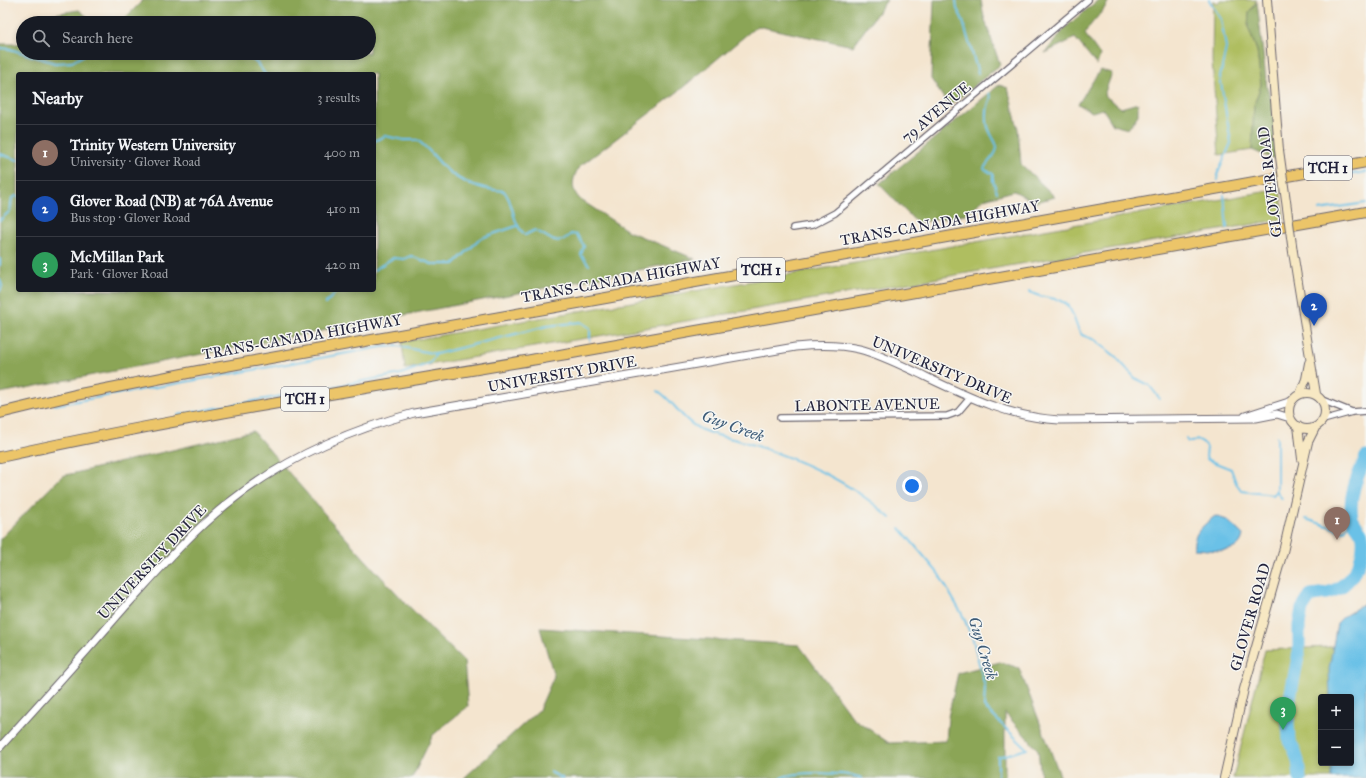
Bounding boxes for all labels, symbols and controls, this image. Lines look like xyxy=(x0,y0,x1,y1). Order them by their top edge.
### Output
search box xyxy=(16,16,376,60)
icon: search xyxy=(30,27,52,49)
text: Search here xyxy=(62,29,133,47)
street label: 79 AVENUE xyxy=(898,78,974,146)
text: Nearby xyxy=(32,88,83,109)
text: 3 results xyxy=(317,90,360,106)
street label: GLOVER ROAD xyxy=(1254,125,1286,238)
text: Trinity Western University xyxy=(70,136,236,154)
text: 1 xyxy=(42,145,48,161)
text: 400 m xyxy=(324,145,360,161)
text: University · Glover Road xyxy=(70,154,201,170)
road number: TCH 1 xyxy=(1304,156,1352,180)
text: Glover Road (NB) at 76A Avenue xyxy=(70,192,273,210)
street label: TRANS-CANADA HIGHWAY xyxy=(839,196,1042,249)
text: 2 xyxy=(42,201,48,217)
text: 410 m xyxy=(326,201,360,217)
text: Bus stop · Glover Road xyxy=(70,210,190,226)
text: McMillan Park xyxy=(70,248,164,266)
street label: TRANS-CANADA HIGHWAY xyxy=(520,253,723,306)
text: 3 xyxy=(42,257,48,273)
text: 420 m xyxy=(325,257,360,273)
road number: TCH 1 xyxy=(737,258,785,282)
text: Park · Glover Road xyxy=(70,266,168,282)
pin: 2 xyxy=(1301,293,1327,326)
street label: TRANS-CANADA HIGHWAY xyxy=(201,310,404,363)
street label: UNIVERSITY DRIVE xyxy=(869,332,1015,408)
street label: UNIVERSITY DRIVE xyxy=(486,352,638,396)
road number: TCH 1 xyxy=(281,387,329,411)
street label: LABONTE AVENUE xyxy=(794,395,940,415)
water label: Guy Creek xyxy=(699,406,767,446)
your location xyxy=(902,476,922,496)
street label: UNIVERSITY DRIVE xyxy=(94,501,210,623)
pin: 1 xyxy=(1324,507,1350,540)
street label: GLOVER ROAD xyxy=(1226,561,1274,673)
water label: Guy Creek xyxy=(964,614,1002,682)
map controls xyxy=(1318,694,1354,766)
button: + xyxy=(1318,694,1354,730)
pin: 3 xyxy=(1270,697,1296,730)
button: − xyxy=(1318,730,1354,766)

